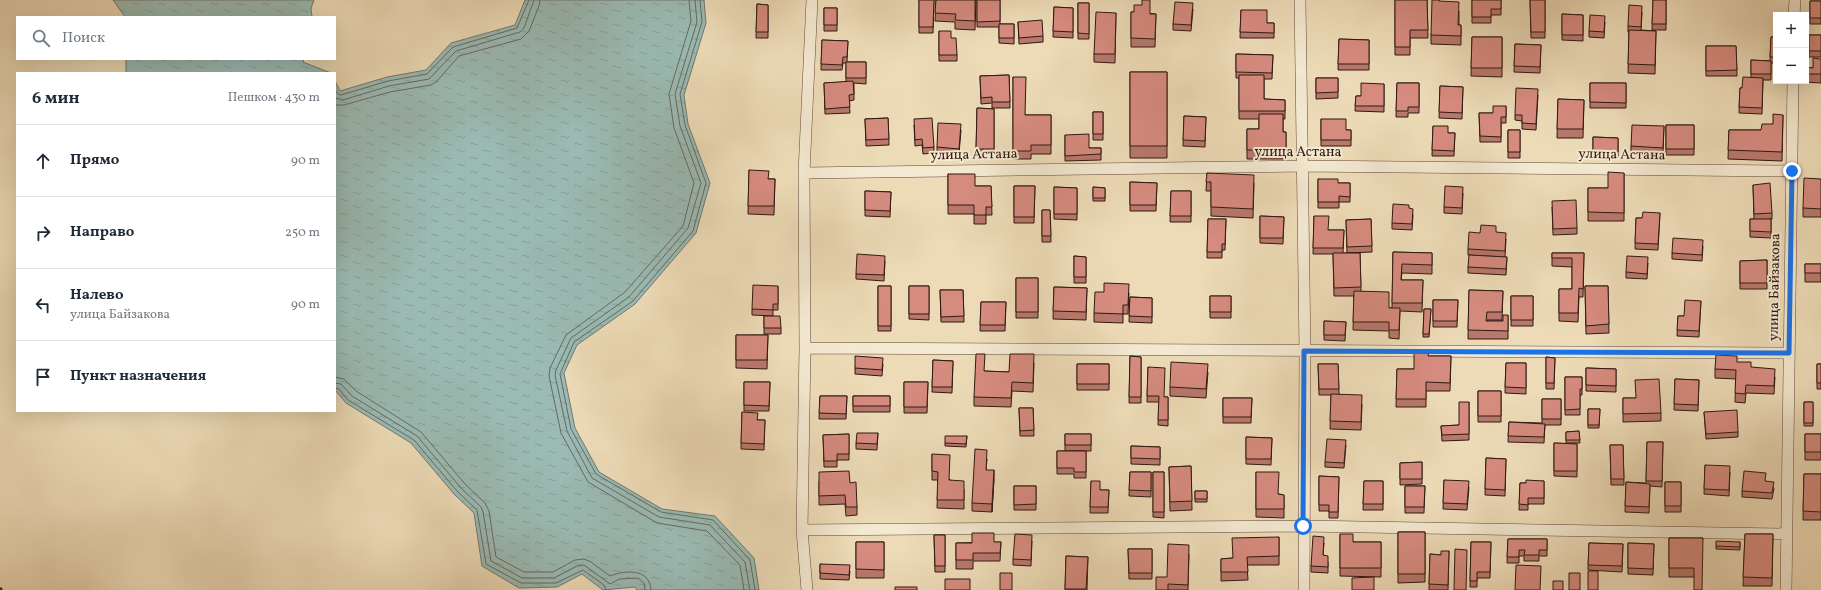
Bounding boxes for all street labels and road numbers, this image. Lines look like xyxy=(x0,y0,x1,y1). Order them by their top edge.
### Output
street label: улица Астана xyxy=(1254,143,1342,162)
street label: улица Астана xyxy=(930,145,1018,165)
street label: улица Астана xyxy=(1578,145,1666,165)
street label: улица Байзакова xyxy=(1765,233,1785,341)

